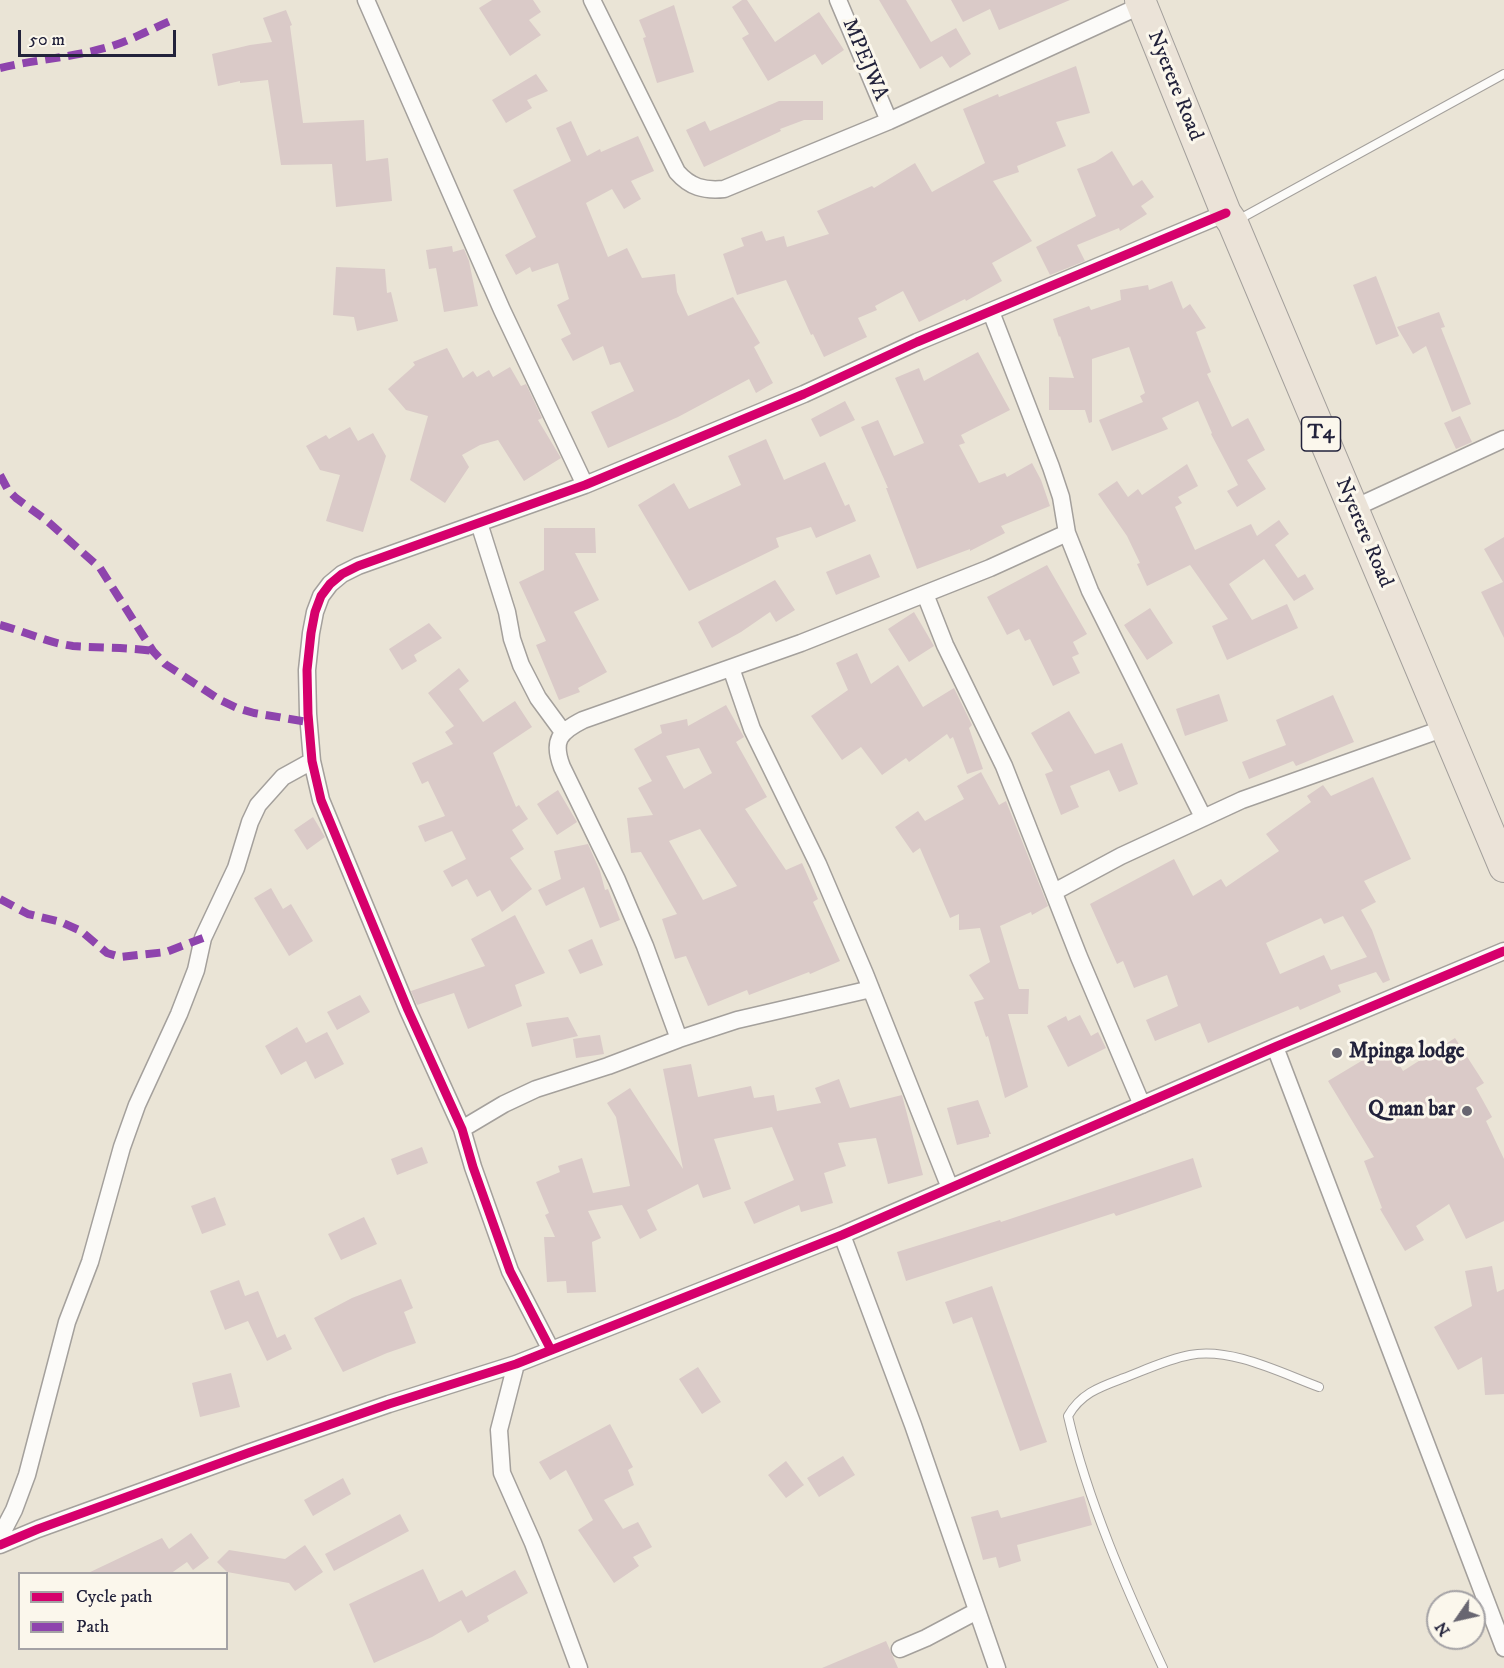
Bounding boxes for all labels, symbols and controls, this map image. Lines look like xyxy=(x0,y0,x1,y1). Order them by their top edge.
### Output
street label: MPEJWA xyxy=(835,15,893,105)
scale bar xyxy=(21,18,178,56)
street label: Nyerere Road xyxy=(1141,27,1207,145)
text: 50 m xyxy=(29,29,65,51)
road number: T4 xyxy=(1302,417,1340,451)
street label: Nyerere Road xyxy=(1329,474,1397,592)
place label: Mpinga lodge xyxy=(1349,1040,1464,1066)
marker: Mpinga lodge xyxy=(1330,1046,1344,1060)
place label: Q man bar xyxy=(1368,1098,1455,1124)
marker: Q man bar xyxy=(1460,1104,1474,1118)
legend xyxy=(18,1572,228,1650)
text: Cycle path xyxy=(76,1586,153,1608)
north arrow xyxy=(1426,1590,1486,1650)
text: Path xyxy=(76,1616,109,1638)
text: N xyxy=(1431,1618,1455,1640)

